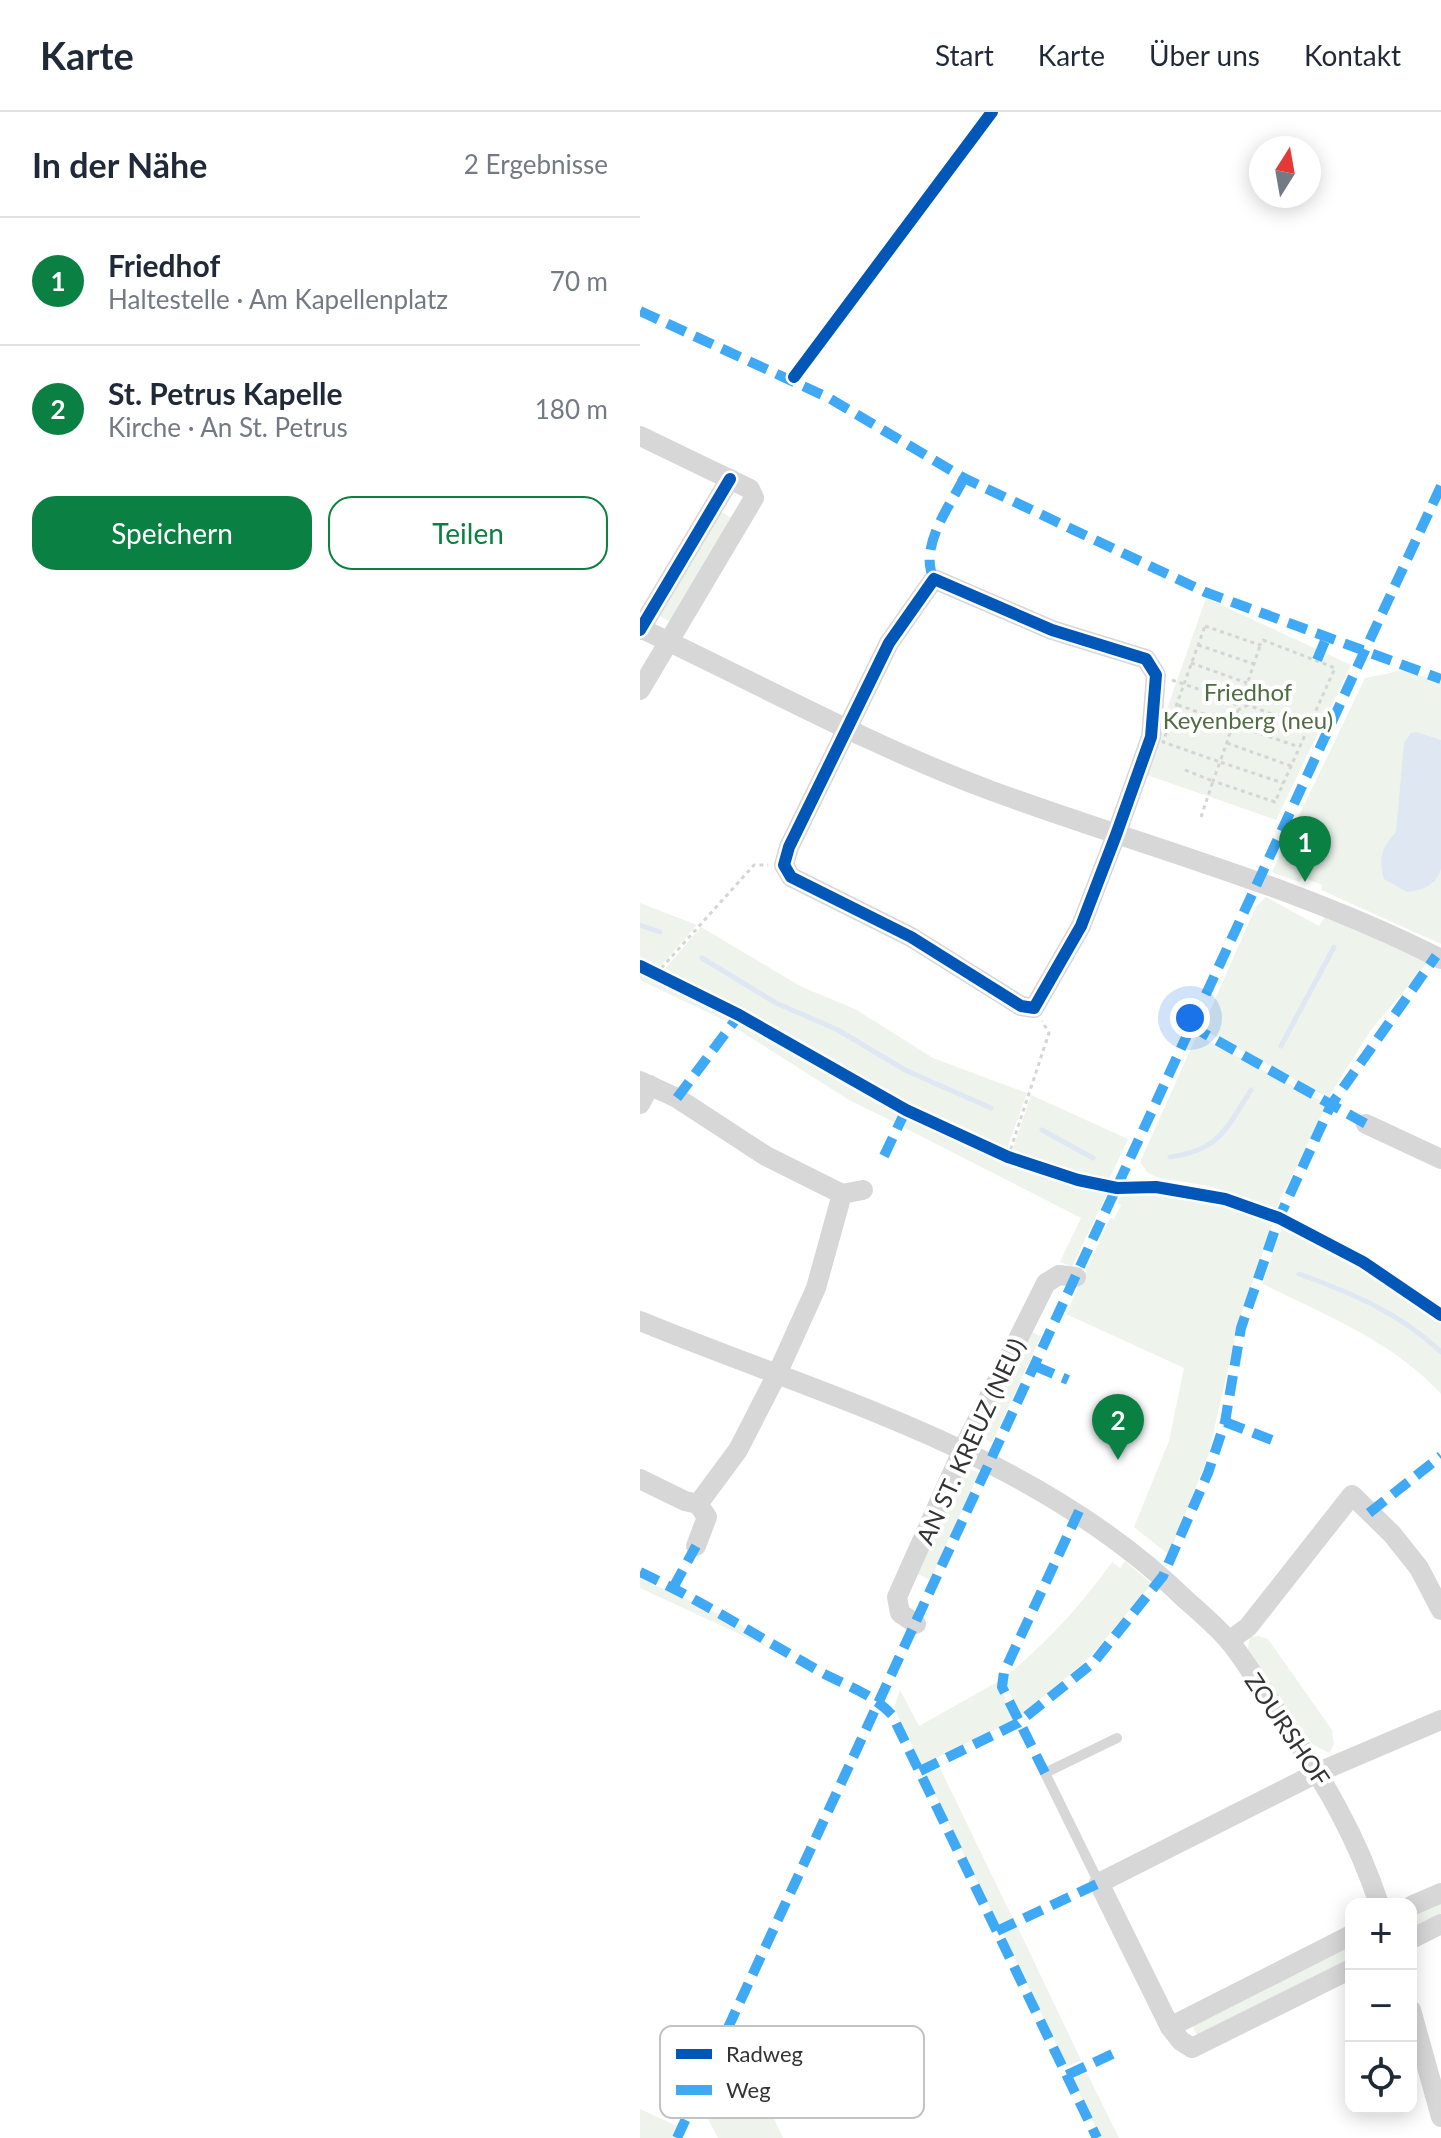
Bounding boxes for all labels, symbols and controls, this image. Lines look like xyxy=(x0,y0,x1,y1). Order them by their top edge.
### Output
text: Karte xyxy=(40,32,134,78)
text: Start xyxy=(935,38,994,72)
text: Karte xyxy=(1038,38,1105,72)
text: Über uns xyxy=(1149,38,1260,72)
text: Kontakt xyxy=(1304,38,1401,72)
north arrow xyxy=(1249,136,1321,208)
text: In der Nähe xyxy=(32,144,207,185)
text: 2 Ergebnisse xyxy=(464,148,608,180)
text: Friedhof xyxy=(108,247,220,283)
text: 1 xyxy=(50,265,66,297)
text: 70 m xyxy=(550,265,608,297)
text: Haltestelle · Am Kapellenplatz xyxy=(108,283,448,315)
text: St. Petrus Kapelle xyxy=(108,375,343,411)
text: 2 xyxy=(50,393,66,425)
text: 180 m xyxy=(535,393,608,425)
text: Kirche · An St. Petrus xyxy=(108,411,348,443)
button: Speichern xyxy=(32,496,312,570)
button: Teilen xyxy=(328,496,608,570)
park label: Friedhof Keyenberg (neu) xyxy=(1163,677,1333,734)
pin: 1 xyxy=(1279,816,1331,882)
your location xyxy=(1170,998,1210,1038)
street label: AN ST. KREUZ (NEU) xyxy=(910,1333,1030,1549)
pin: 2 xyxy=(1092,1394,1144,1460)
street label: ZOURSHOF xyxy=(1240,1667,1336,1791)
map controls xyxy=(1345,1898,1417,2114)
button: + xyxy=(1345,1898,1417,1970)
button: − xyxy=(1345,1970,1417,2042)
legend xyxy=(660,2026,924,2118)
text: Radweg xyxy=(726,2040,803,2067)
button: locate xyxy=(1345,2042,1417,2114)
text: Weg xyxy=(726,2076,771,2103)

